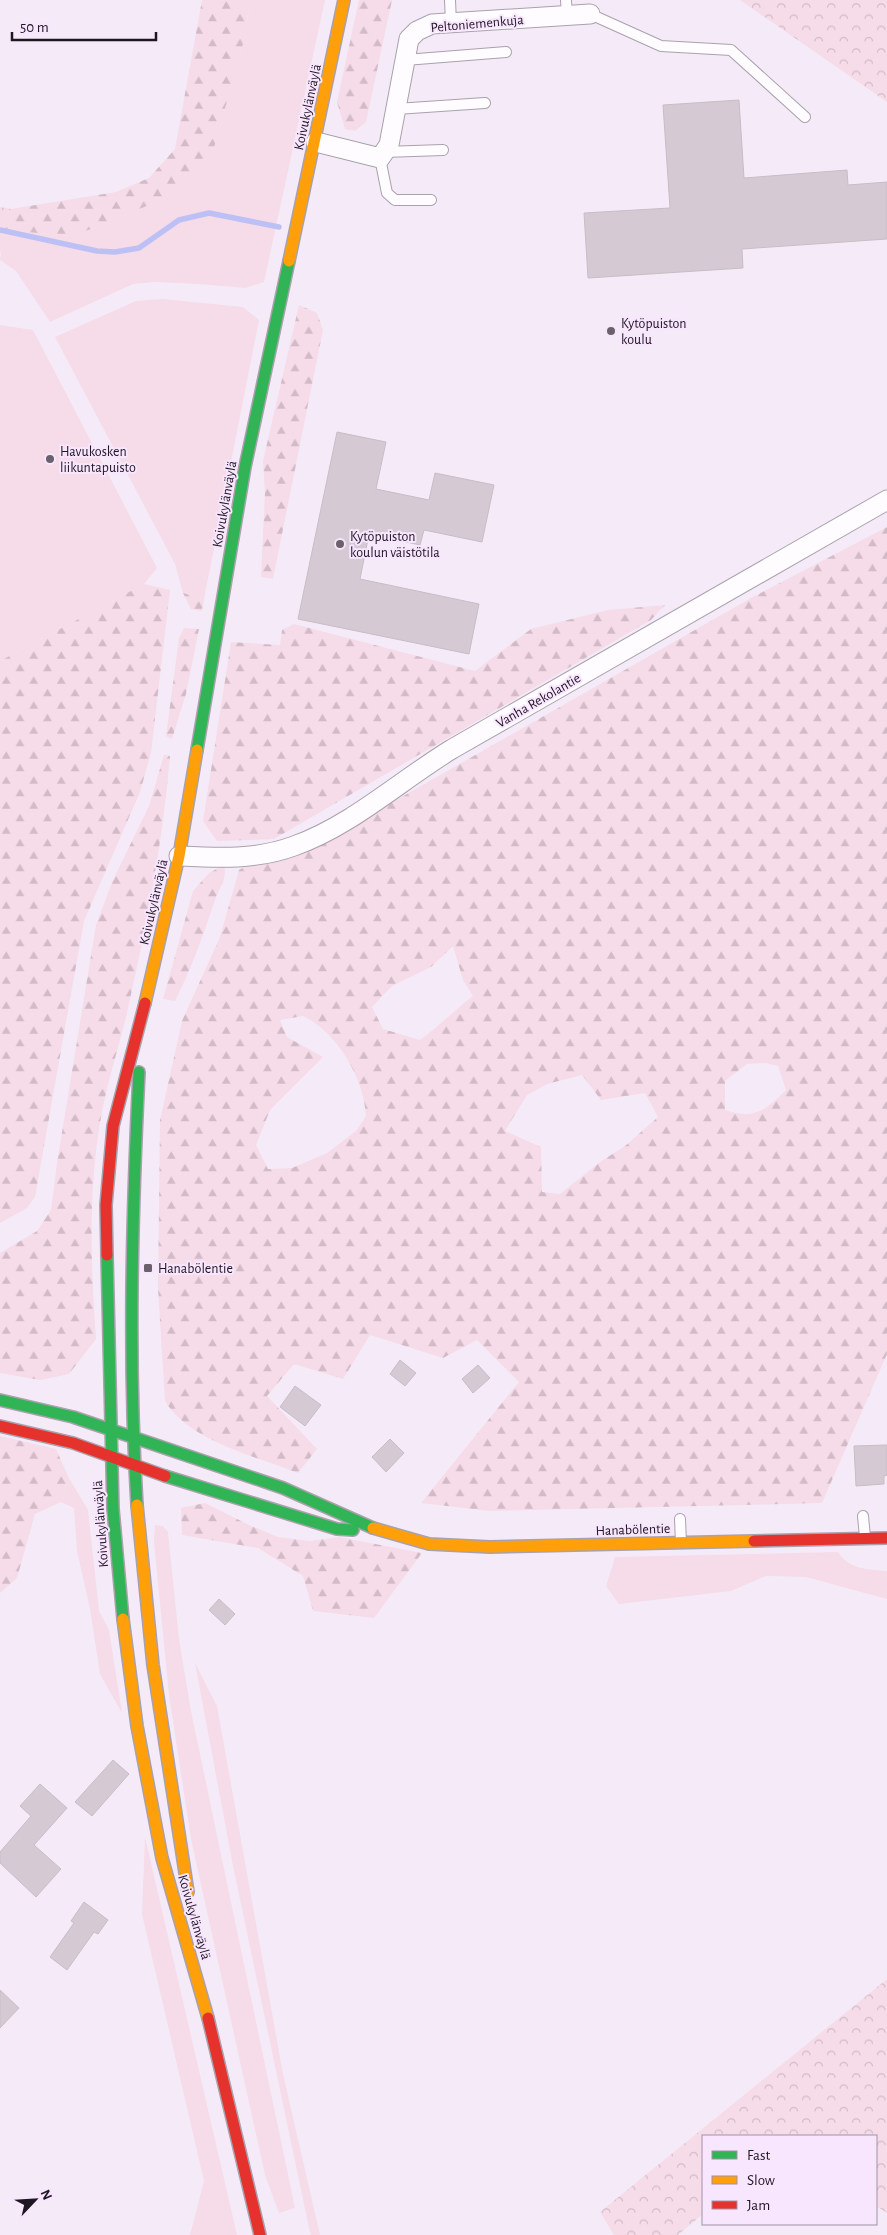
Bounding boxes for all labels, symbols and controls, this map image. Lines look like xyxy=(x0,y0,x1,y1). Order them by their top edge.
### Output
scale bar xyxy=(12,10,156,42)
street label: Peltoniemenkuja xyxy=(430,13,525,35)
text: 50 m xyxy=(20,20,49,35)
street label: Koivukylänväylä xyxy=(292,62,324,152)
place label: Kytöpuiston koulu xyxy=(621,317,686,347)
marker: Kytöpuiston koulu xyxy=(605,325,617,337)
place label: Havukosken liikuntapuisto xyxy=(60,445,136,475)
marker: Havukosken liikuntapuisto xyxy=(44,453,56,465)
street label: Koivukylänväylä xyxy=(210,459,240,549)
place label: Kytöpuiston koulun väistötila xyxy=(350,530,440,560)
marker: Kytöpuiston koulun väistötila xyxy=(334,538,346,550)
street label: Vanha Rekolantie xyxy=(494,671,583,731)
street label: Koivukylänväylä xyxy=(137,857,171,946)
marker: Hanabölentie xyxy=(142,1262,154,1274)
place label: Hanabölentie xyxy=(158,1262,233,1276)
street label: Koivukylänväylä xyxy=(91,1479,111,1568)
street label: Hanabölentie xyxy=(595,1522,671,1538)
street label: Koivukylänväylä xyxy=(175,1873,213,1962)
legend xyxy=(702,2135,877,2225)
text: Fast xyxy=(747,2148,771,2163)
text: Slow xyxy=(747,2173,775,2188)
north arrow xyxy=(10,2175,60,2225)
text: N xyxy=(37,2188,54,2202)
text: Jam xyxy=(747,2198,770,2213)

